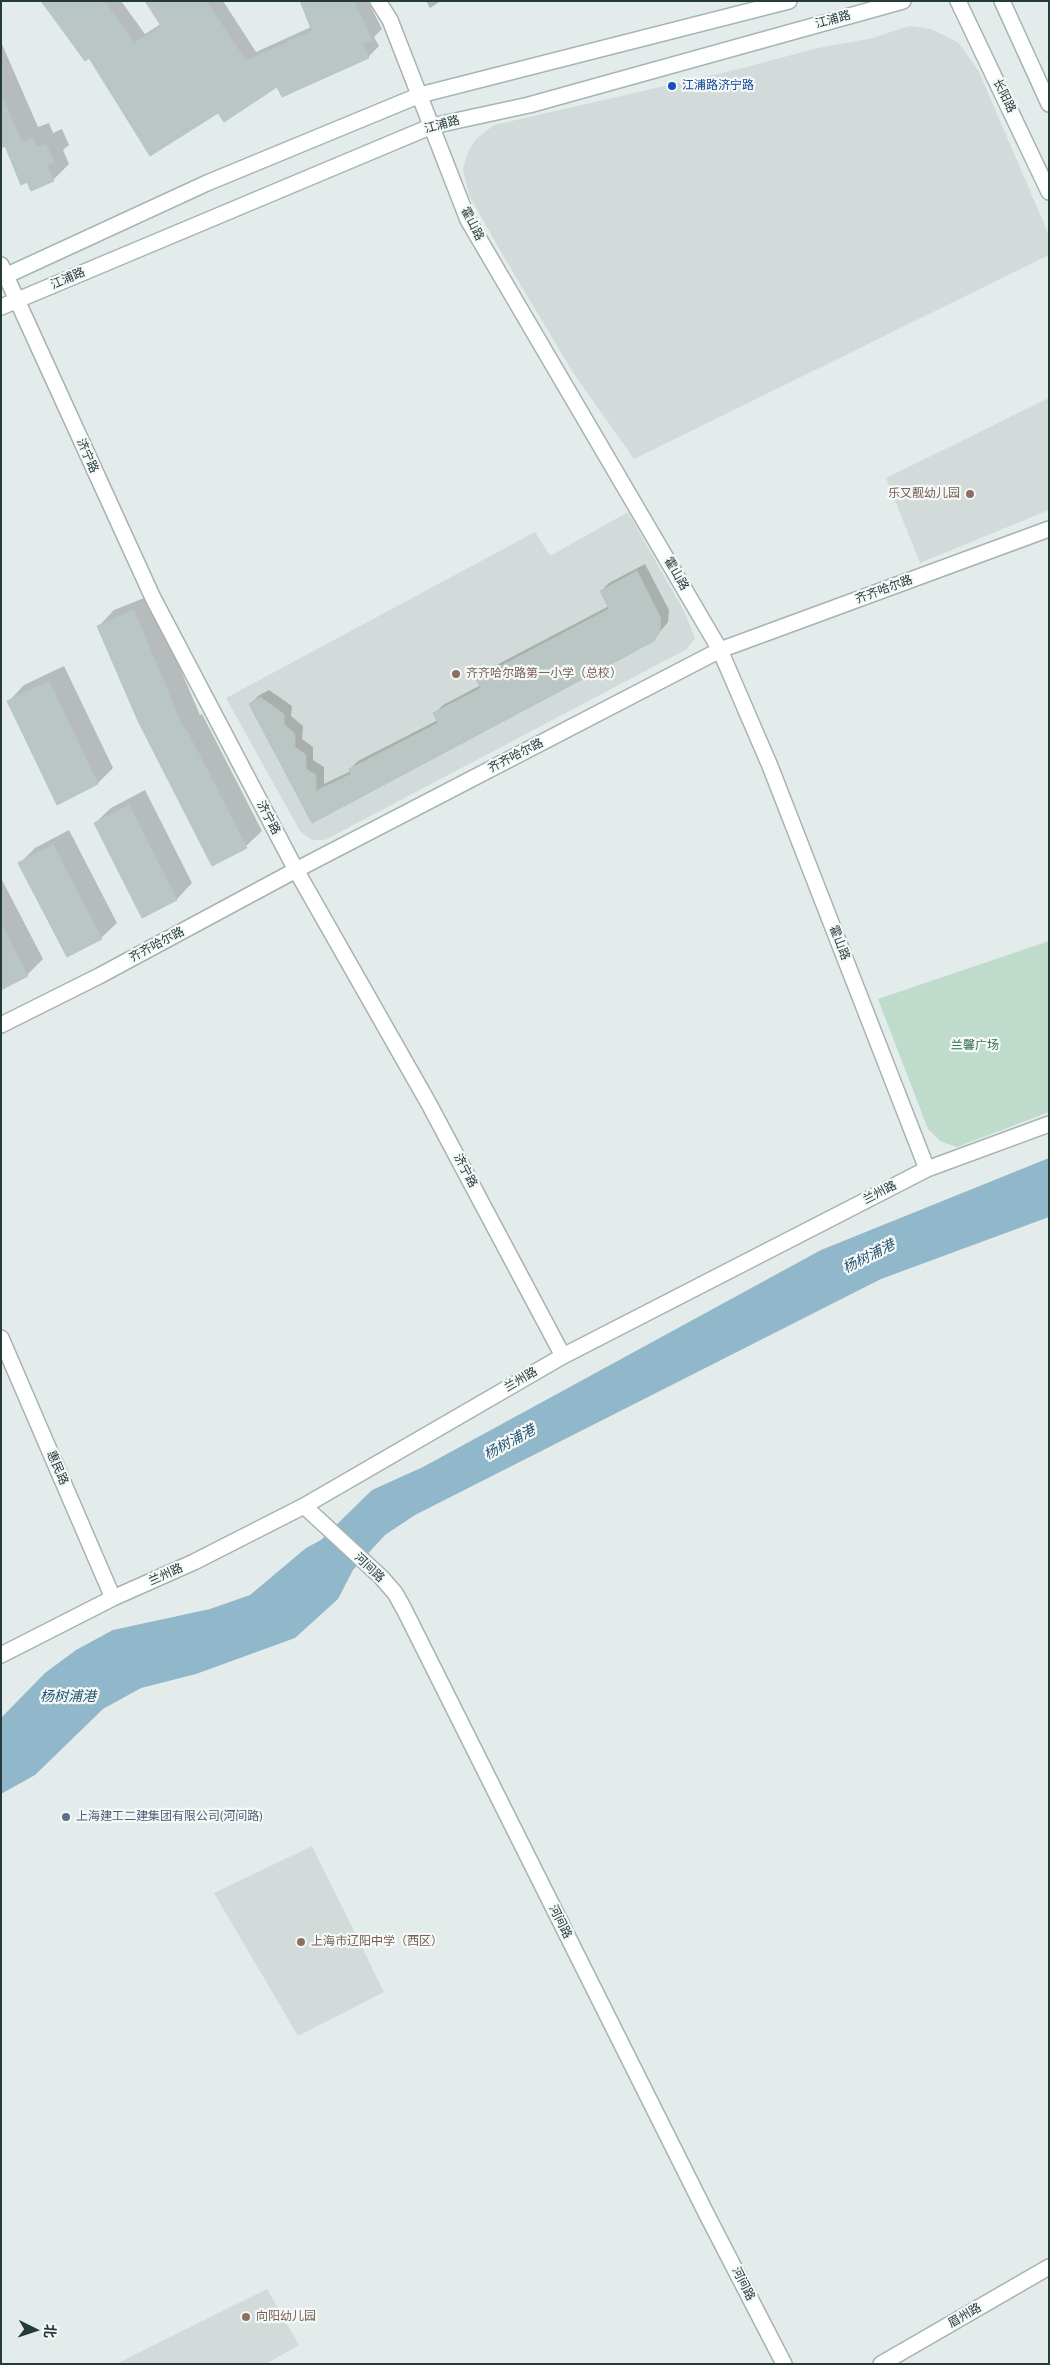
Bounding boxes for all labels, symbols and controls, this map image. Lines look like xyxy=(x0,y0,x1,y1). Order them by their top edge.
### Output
street label: 江浦路 xyxy=(814,8,852,32)
street label: 长阳路 xyxy=(990,77,1018,115)
place label: 江浦路济宁路 xyxy=(682,79,754,93)
marker: 江浦路济宁路 xyxy=(666,80,678,92)
street label: 江浦路 xyxy=(423,113,461,137)
street label: 霍山路 xyxy=(457,205,487,243)
street label: 江浦路 xyxy=(49,265,87,293)
street label: 济宁路 xyxy=(73,437,101,475)
place label: 乐又靓幼儿园 xyxy=(888,487,960,501)
marker: 乐又靓幼儿园 xyxy=(964,488,976,500)
street label: 霍山路 xyxy=(661,555,691,593)
street label: 齐齐哈尔路 xyxy=(853,573,915,607)
place label: 齐齐哈尔路第一小学（总校） xyxy=(466,667,622,681)
marker: 齐齐哈尔路第一小学（总校） xyxy=(450,668,462,680)
street label: 齐齐哈尔路 xyxy=(486,736,546,776)
street label: 济宁路 xyxy=(253,799,283,837)
street label: 霍山路 xyxy=(826,924,852,962)
street label: 齐齐哈尔路 xyxy=(127,925,187,965)
park label: 兰馨广场 xyxy=(951,1039,999,1053)
street label: 济宁路 xyxy=(450,1152,480,1190)
street label: 兰州路 xyxy=(861,1178,899,1208)
water label: 杨树浦港 xyxy=(840,1237,898,1277)
street label: 兰州路 xyxy=(502,1365,540,1395)
water label: 杨树浦港 xyxy=(481,1422,539,1464)
street label: 惠民路 xyxy=(43,1449,71,1487)
street label: 河间路 xyxy=(351,1550,387,1586)
street label: 兰州路 xyxy=(147,1561,185,1589)
water label: 杨树浦港 xyxy=(40,1689,96,1705)
place label: 上海建工二建集团有限公司(河间路) xyxy=(76,1810,263,1824)
marker: 上海建工二建集团有限公司(河间路) xyxy=(60,1811,72,1823)
street label: 河间路 xyxy=(545,1903,575,1941)
place label: 上海市辽阳中学（西区） xyxy=(311,1935,443,1949)
marker: 上海市辽阳中学（西区） xyxy=(295,1936,307,1948)
street label: 河间路 xyxy=(728,2265,758,2303)
street label: 眉州路 xyxy=(946,2301,984,2331)
north arrow xyxy=(10,2305,60,2355)
place label: 向阳幼儿园 xyxy=(256,2310,316,2324)
marker: 向阳幼儿园 xyxy=(240,2311,252,2323)
text: 北 xyxy=(40,2323,59,2339)

